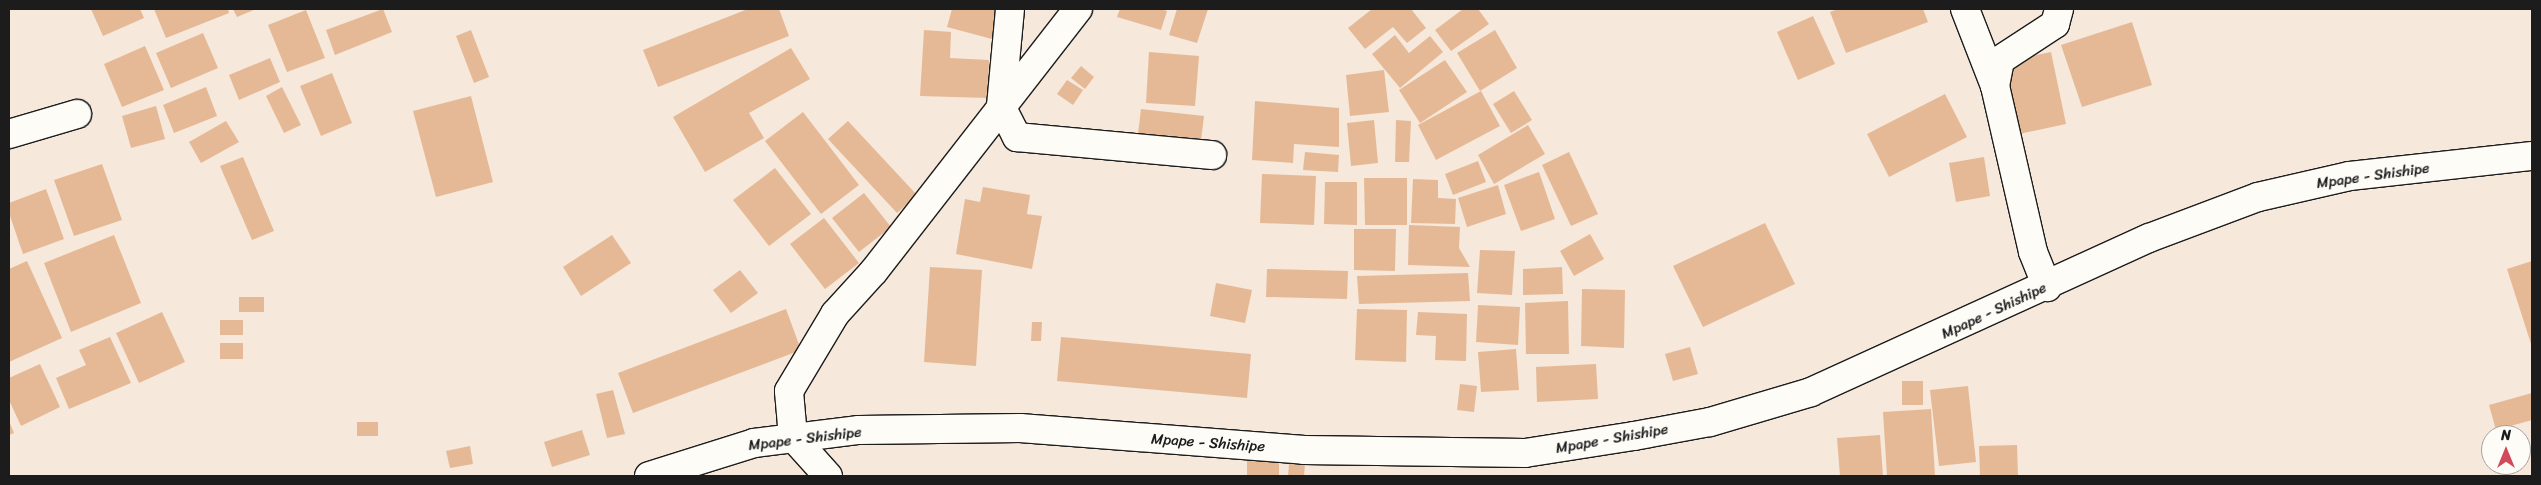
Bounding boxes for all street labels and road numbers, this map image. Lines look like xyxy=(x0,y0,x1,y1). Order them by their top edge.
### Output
street label: Mpape - Shishipe xyxy=(2316,159,2430,193)
street label: Mpape - Shishipe xyxy=(1939,279,2049,343)
street label: Mpape - Shishipe xyxy=(1555,420,1669,458)
street label: Mpape - Shishipe xyxy=(748,423,862,455)
street label: Mpape - Shishipe xyxy=(1151,430,1265,456)

